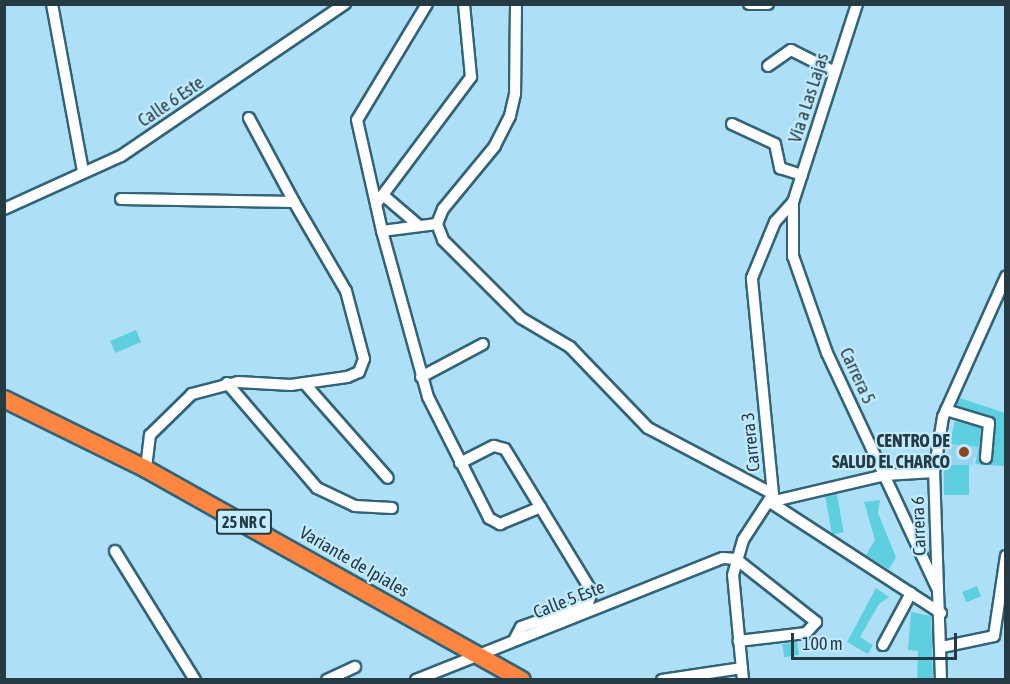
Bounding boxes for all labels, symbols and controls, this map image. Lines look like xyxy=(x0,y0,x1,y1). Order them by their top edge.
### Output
street label: Vía a Las Lajas xyxy=(784,50,834,146)
street label: Calle 6 Este xyxy=(134,72,208,132)
street label: Carrera 5 xyxy=(835,344,879,408)
street label: Carrera 3 xyxy=(737,411,765,473)
place label: CENTRO DE SALUD EL CHARCO xyxy=(832,431,950,474)
marker: CENTRO DE SALUD EL CHARCO xyxy=(955,443,973,461)
street label: Carrera 6 xyxy=(907,496,931,556)
road number: 25 NR C xyxy=(216,509,272,535)
street label: Variante de Ipiales xyxy=(295,522,413,602)
street label: Calle 5 Este xyxy=(530,577,608,623)
scale bar xyxy=(794,621,960,659)
text: 100 m xyxy=(802,633,843,654)

